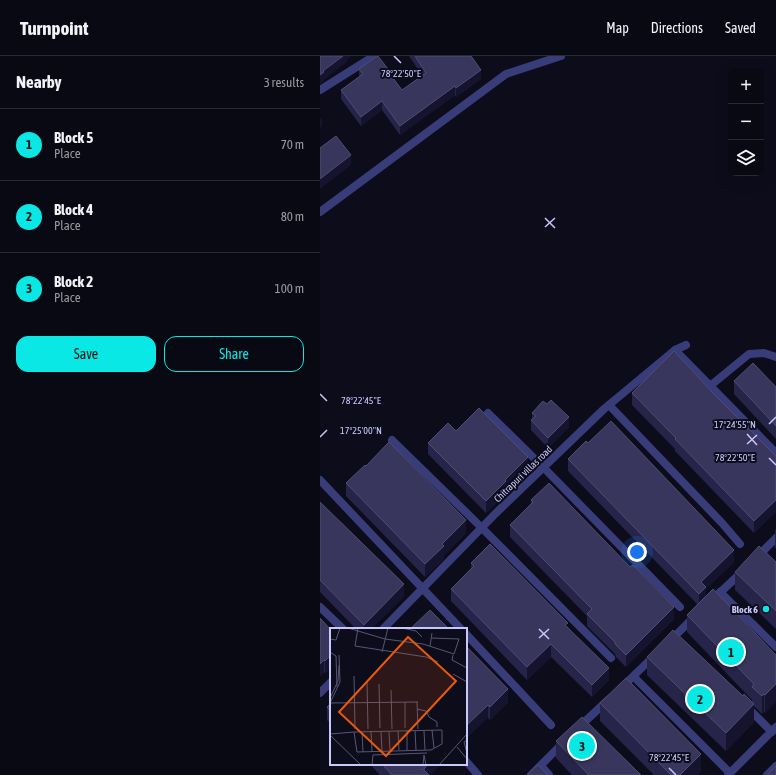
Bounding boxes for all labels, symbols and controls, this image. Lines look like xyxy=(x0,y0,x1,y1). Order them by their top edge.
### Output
text: Turnpoint xyxy=(20,17,88,39)
text: Map xyxy=(606,20,629,36)
text: Directions xyxy=(651,20,703,36)
text: Saved xyxy=(725,20,756,36)
text: 78°22'50"E xyxy=(381,68,422,79)
map controls xyxy=(728,68,764,176)
button: + xyxy=(728,68,764,104)
text: Nearby xyxy=(16,72,62,92)
text: 3 results xyxy=(264,75,304,90)
button: − xyxy=(728,104,764,140)
text: Block 5 xyxy=(54,129,93,146)
text: 1 xyxy=(26,137,32,152)
text: 70 m xyxy=(281,137,304,152)
button: layers xyxy=(728,140,764,176)
text: Place xyxy=(54,146,81,161)
text: Block 4 xyxy=(54,201,93,218)
text: 2 xyxy=(26,209,32,224)
text: 80 m xyxy=(281,209,304,224)
text: Place xyxy=(54,218,81,233)
text: Block 2 xyxy=(54,273,93,290)
text: 3 xyxy=(26,281,32,296)
text: 100 m xyxy=(275,281,304,296)
text: Place xyxy=(54,290,81,305)
button: Save xyxy=(16,336,156,372)
button: Share xyxy=(164,336,304,372)
text: 78°22'45"E xyxy=(341,395,382,406)
text: 17°24'55"N xyxy=(714,419,756,430)
text: 17°25'00"N xyxy=(340,425,382,436)
street label: Chitrapuri villas road xyxy=(492,443,554,505)
text: 78°22'50"E xyxy=(715,452,756,463)
your location xyxy=(627,542,647,562)
place label: Block 6 xyxy=(732,604,758,615)
marker: Block 6 xyxy=(761,604,771,614)
inset map xyxy=(330,628,467,765)
pin: 1 xyxy=(718,637,744,667)
pin: 2 xyxy=(687,684,713,714)
pin: 3 xyxy=(569,731,595,761)
text: 78°22'45"E xyxy=(649,752,690,763)

